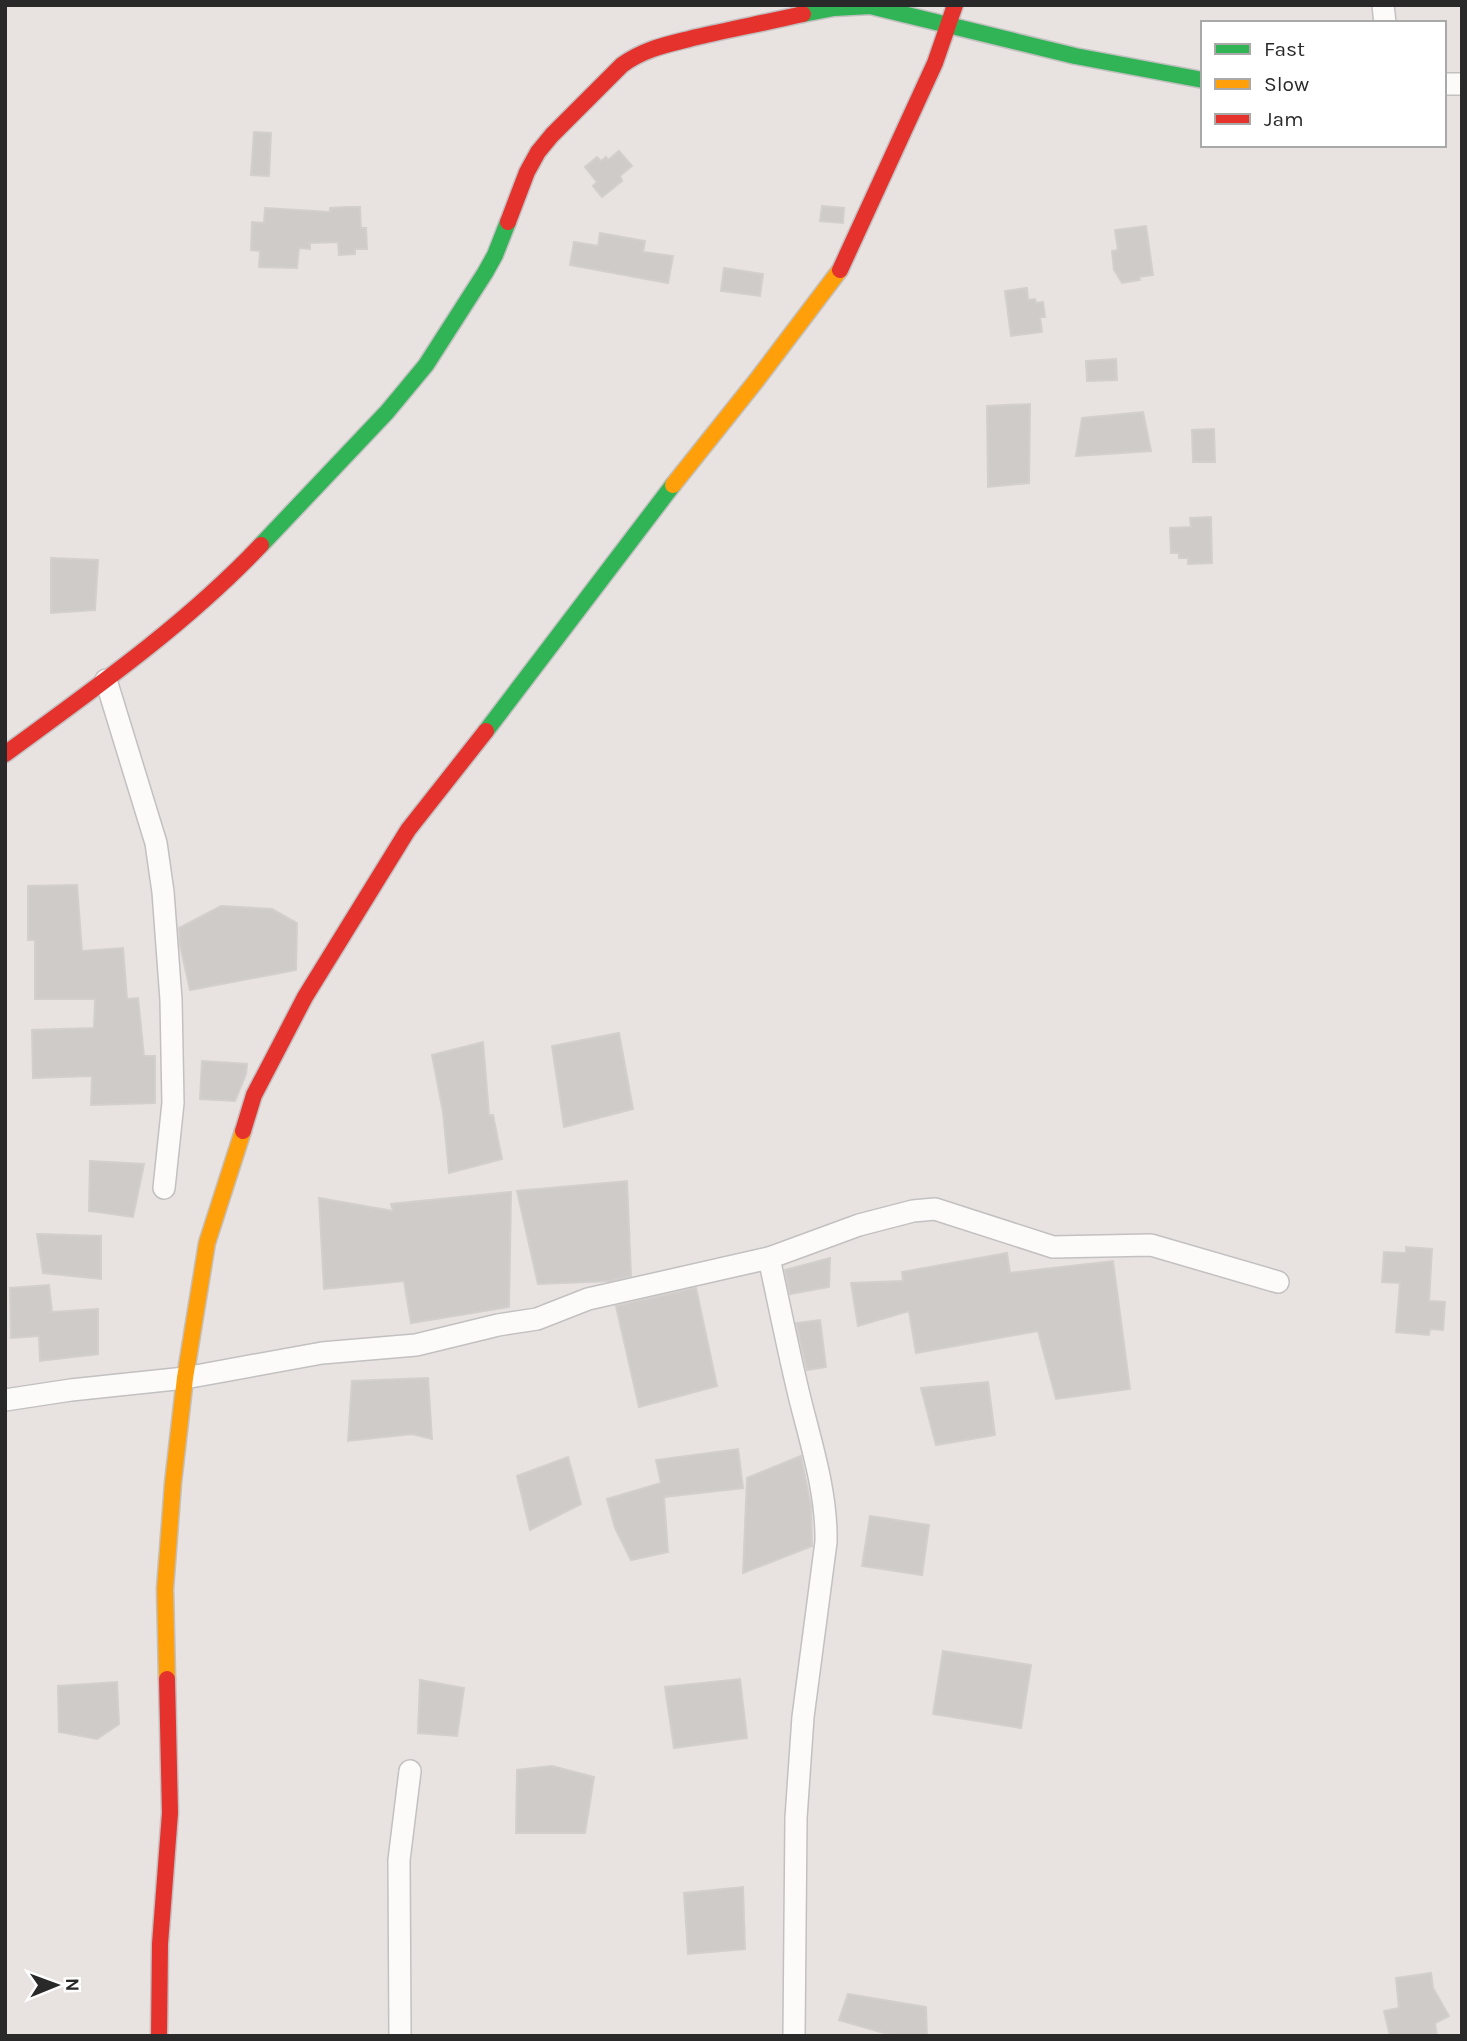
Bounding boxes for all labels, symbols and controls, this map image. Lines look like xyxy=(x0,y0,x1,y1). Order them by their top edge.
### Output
legend xyxy=(1201,21,1446,147)
text: Fast xyxy=(1264,37,1305,61)
text: Slow xyxy=(1264,72,1309,96)
text: Jam xyxy=(1264,107,1304,131)
north arrow xyxy=(21,1950,91,2020)
text: N xyxy=(61,1978,83,1992)

